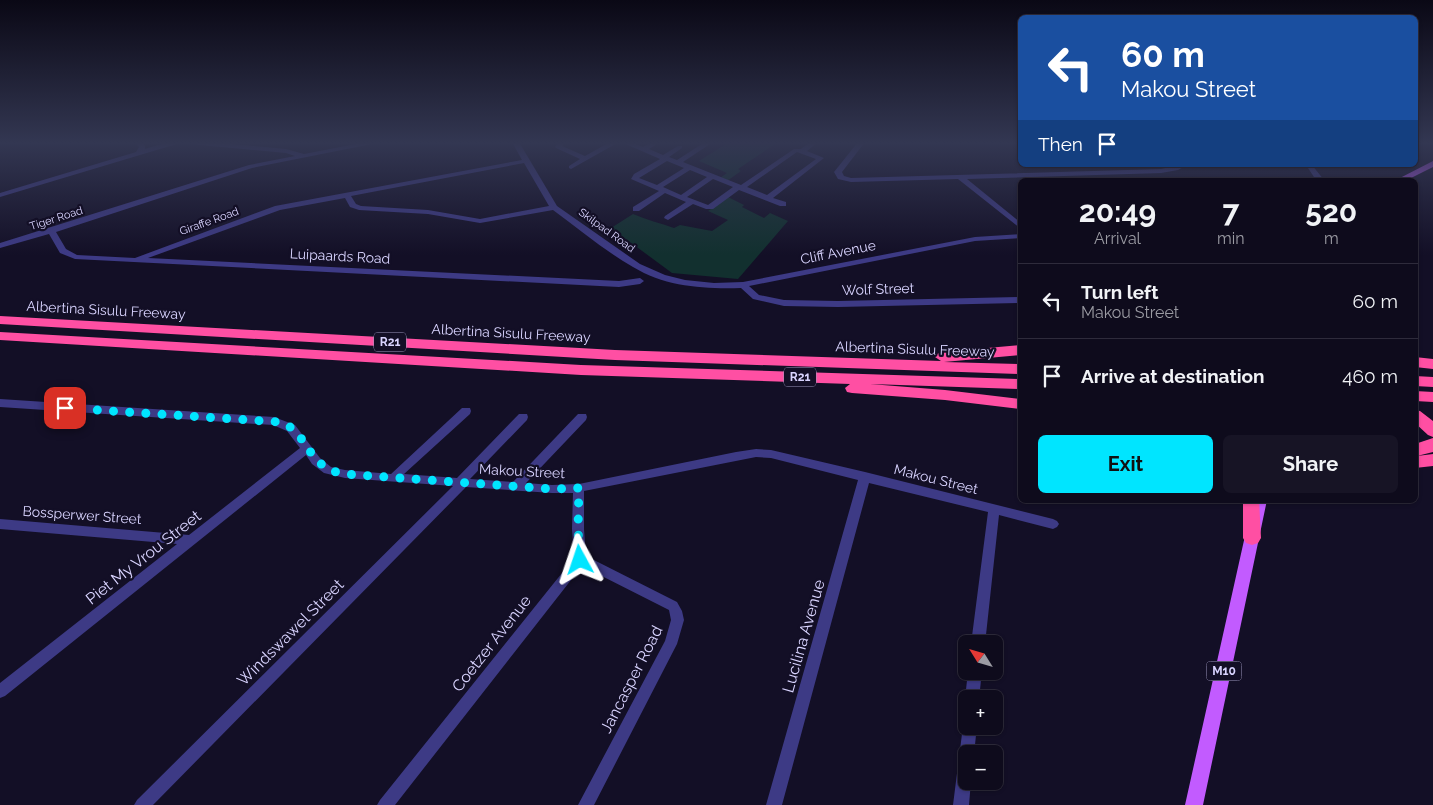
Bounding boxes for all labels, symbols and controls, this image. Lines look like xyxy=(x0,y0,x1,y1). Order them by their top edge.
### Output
text: 60 m xyxy=(1121,34,1205,75)
icon: left xyxy=(1038,35,1103,100)
text: Makou Street xyxy=(1121,76,1256,102)
icon: arrive xyxy=(1093,130,1121,158)
text: Then xyxy=(1038,133,1083,155)
text: 20:49 xyxy=(1079,194,1156,229)
text: 7 xyxy=(1222,194,1239,229)
text: 520 xyxy=(1305,194,1357,229)
street label: Tiger Road xyxy=(28,204,85,233)
street label: Giraffe Road xyxy=(178,205,241,238)
street label: Skilpad Road xyxy=(576,206,638,255)
text: Arrival xyxy=(1094,229,1141,248)
text: min xyxy=(1217,229,1245,248)
text: m xyxy=(1324,229,1339,248)
street label: Cliff Avenue xyxy=(799,237,877,267)
street label: Luipaards Road xyxy=(289,245,391,267)
street label: Wolf Street xyxy=(841,280,915,298)
text: Turn left xyxy=(1081,281,1158,303)
icon: left xyxy=(1038,287,1066,315)
text: 60 m xyxy=(1353,290,1398,312)
street label: Albertina Sisulu Freeway xyxy=(26,298,186,322)
text: Makou Street xyxy=(1081,303,1179,322)
street label: Albertina Sisulu Freeway xyxy=(431,321,591,345)
road number: R21 xyxy=(374,332,406,352)
street label: Albertina Sisulu Freeway xyxy=(835,338,995,360)
icon: arrive xyxy=(1038,362,1066,390)
text: Arrive at destination xyxy=(1081,365,1265,387)
text: 460 m xyxy=(1342,365,1398,387)
road number: R21 xyxy=(784,368,816,387)
pin xyxy=(44,387,86,429)
icon: arrive xyxy=(51,394,79,422)
button: Exit xyxy=(1038,435,1213,493)
button: Share xyxy=(1223,435,1398,493)
street label: Makou Street xyxy=(479,461,566,481)
street label: Makou Street xyxy=(892,461,980,497)
street label: Bossperwer Street xyxy=(22,503,142,527)
street label: Piet My Vrou Street xyxy=(82,506,205,608)
position arrow xyxy=(553,533,605,585)
street label: Windswawel Street xyxy=(233,575,348,690)
street label: Lucilina Avenue xyxy=(778,577,829,695)
street label: Coetzer Avenue xyxy=(448,591,535,695)
street label: Jancasper Road xyxy=(596,622,667,736)
north arrow xyxy=(958,635,1002,680)
map controls xyxy=(958,635,1003,790)
road number: M10 xyxy=(1206,661,1242,680)
button: + xyxy=(958,690,1003,735)
button: − xyxy=(958,745,1003,790)

